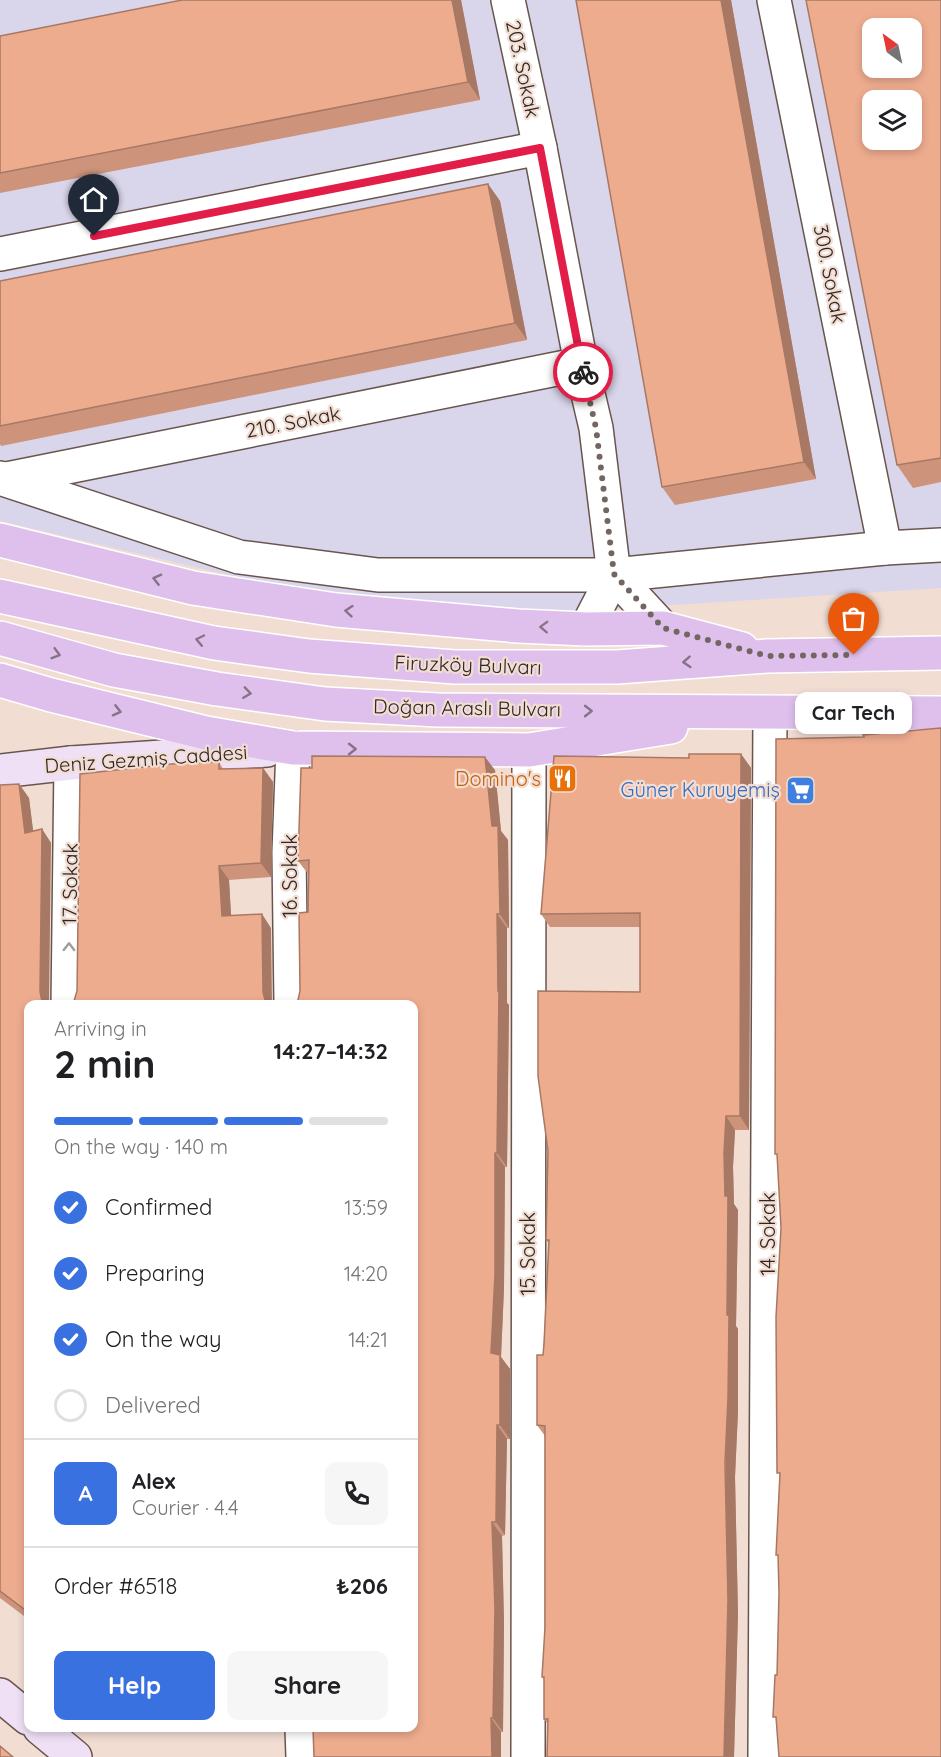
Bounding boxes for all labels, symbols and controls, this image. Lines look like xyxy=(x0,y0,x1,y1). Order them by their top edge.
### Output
street label: 203. Sokak xyxy=(501,18,546,120)
north arrow xyxy=(862,18,922,78)
map controls xyxy=(862,18,922,150)
button: layers xyxy=(862,90,922,150)
pin xyxy=(68,174,119,236)
icon: home xyxy=(77,183,110,216)
street label: 300. Sokak xyxy=(809,222,852,325)
courier xyxy=(553,342,613,402)
icon: bike xyxy=(567,356,600,389)
street label: 210. Sokak xyxy=(243,400,343,443)
one-way arrow xyxy=(153,573,163,586)
pin xyxy=(828,593,879,655)
icon: bag xyxy=(837,602,870,635)
one-way arrow xyxy=(345,605,354,618)
one-way arrow xyxy=(539,621,548,634)
one-way arrow xyxy=(195,634,205,647)
one-way arrow xyxy=(50,647,61,659)
street label: Firuzköy Bulvarı xyxy=(394,649,542,680)
one-way arrow xyxy=(683,655,692,668)
one-way arrow xyxy=(243,686,252,699)
callout: Car Tech xyxy=(796,691,912,733)
street label: Doğan Araslı Bulvarı xyxy=(373,693,561,722)
text: Car Tech xyxy=(812,700,895,725)
one-way arrow xyxy=(112,704,122,717)
one-way arrow xyxy=(584,705,593,717)
street label: Deniz Gezmiş Caddesi xyxy=(44,739,248,778)
one-way arrow xyxy=(347,742,356,755)
restaurant icon: Domino's xyxy=(546,763,578,795)
place label: Domino's xyxy=(455,766,541,791)
supermarket icon: Güner Kuruyemiş xyxy=(785,774,817,806)
place label: Güner Kuruyemiş xyxy=(621,777,780,802)
street label: 16. Sokak xyxy=(277,834,302,918)
street label: 17. Sokak xyxy=(56,843,83,925)
one-way arrow xyxy=(63,942,75,951)
text: Arriving in xyxy=(54,1016,147,1041)
text: 14:27–14:32 xyxy=(274,1037,388,1065)
text: 2 min xyxy=(54,1039,156,1088)
text: On the way · 140 m xyxy=(54,1134,228,1159)
icon: check xyxy=(54,1191,87,1224)
street label: 14. Sokak xyxy=(755,1192,780,1276)
text: Confirmed xyxy=(105,1193,212,1221)
text: 13:59 xyxy=(344,1195,388,1220)
street label: 15. Sokak xyxy=(515,1212,540,1296)
icon: check xyxy=(54,1257,87,1290)
text: Preparing xyxy=(105,1259,205,1287)
text: 14:20 xyxy=(344,1261,388,1286)
icon: check xyxy=(54,1323,87,1356)
text: On the way xyxy=(105,1325,221,1353)
text: 14:21 xyxy=(348,1327,388,1352)
text: Delivered xyxy=(105,1391,201,1419)
button: phone xyxy=(325,1462,388,1525)
text: Alex xyxy=(132,1467,175,1495)
text: A xyxy=(78,1479,93,1507)
text: Courier · 4.4 xyxy=(132,1495,238,1520)
text: Order #6518 xyxy=(54,1572,177,1600)
text: ₺206 xyxy=(336,1572,388,1600)
button: Help xyxy=(54,1651,215,1720)
button: Share xyxy=(227,1651,388,1720)

